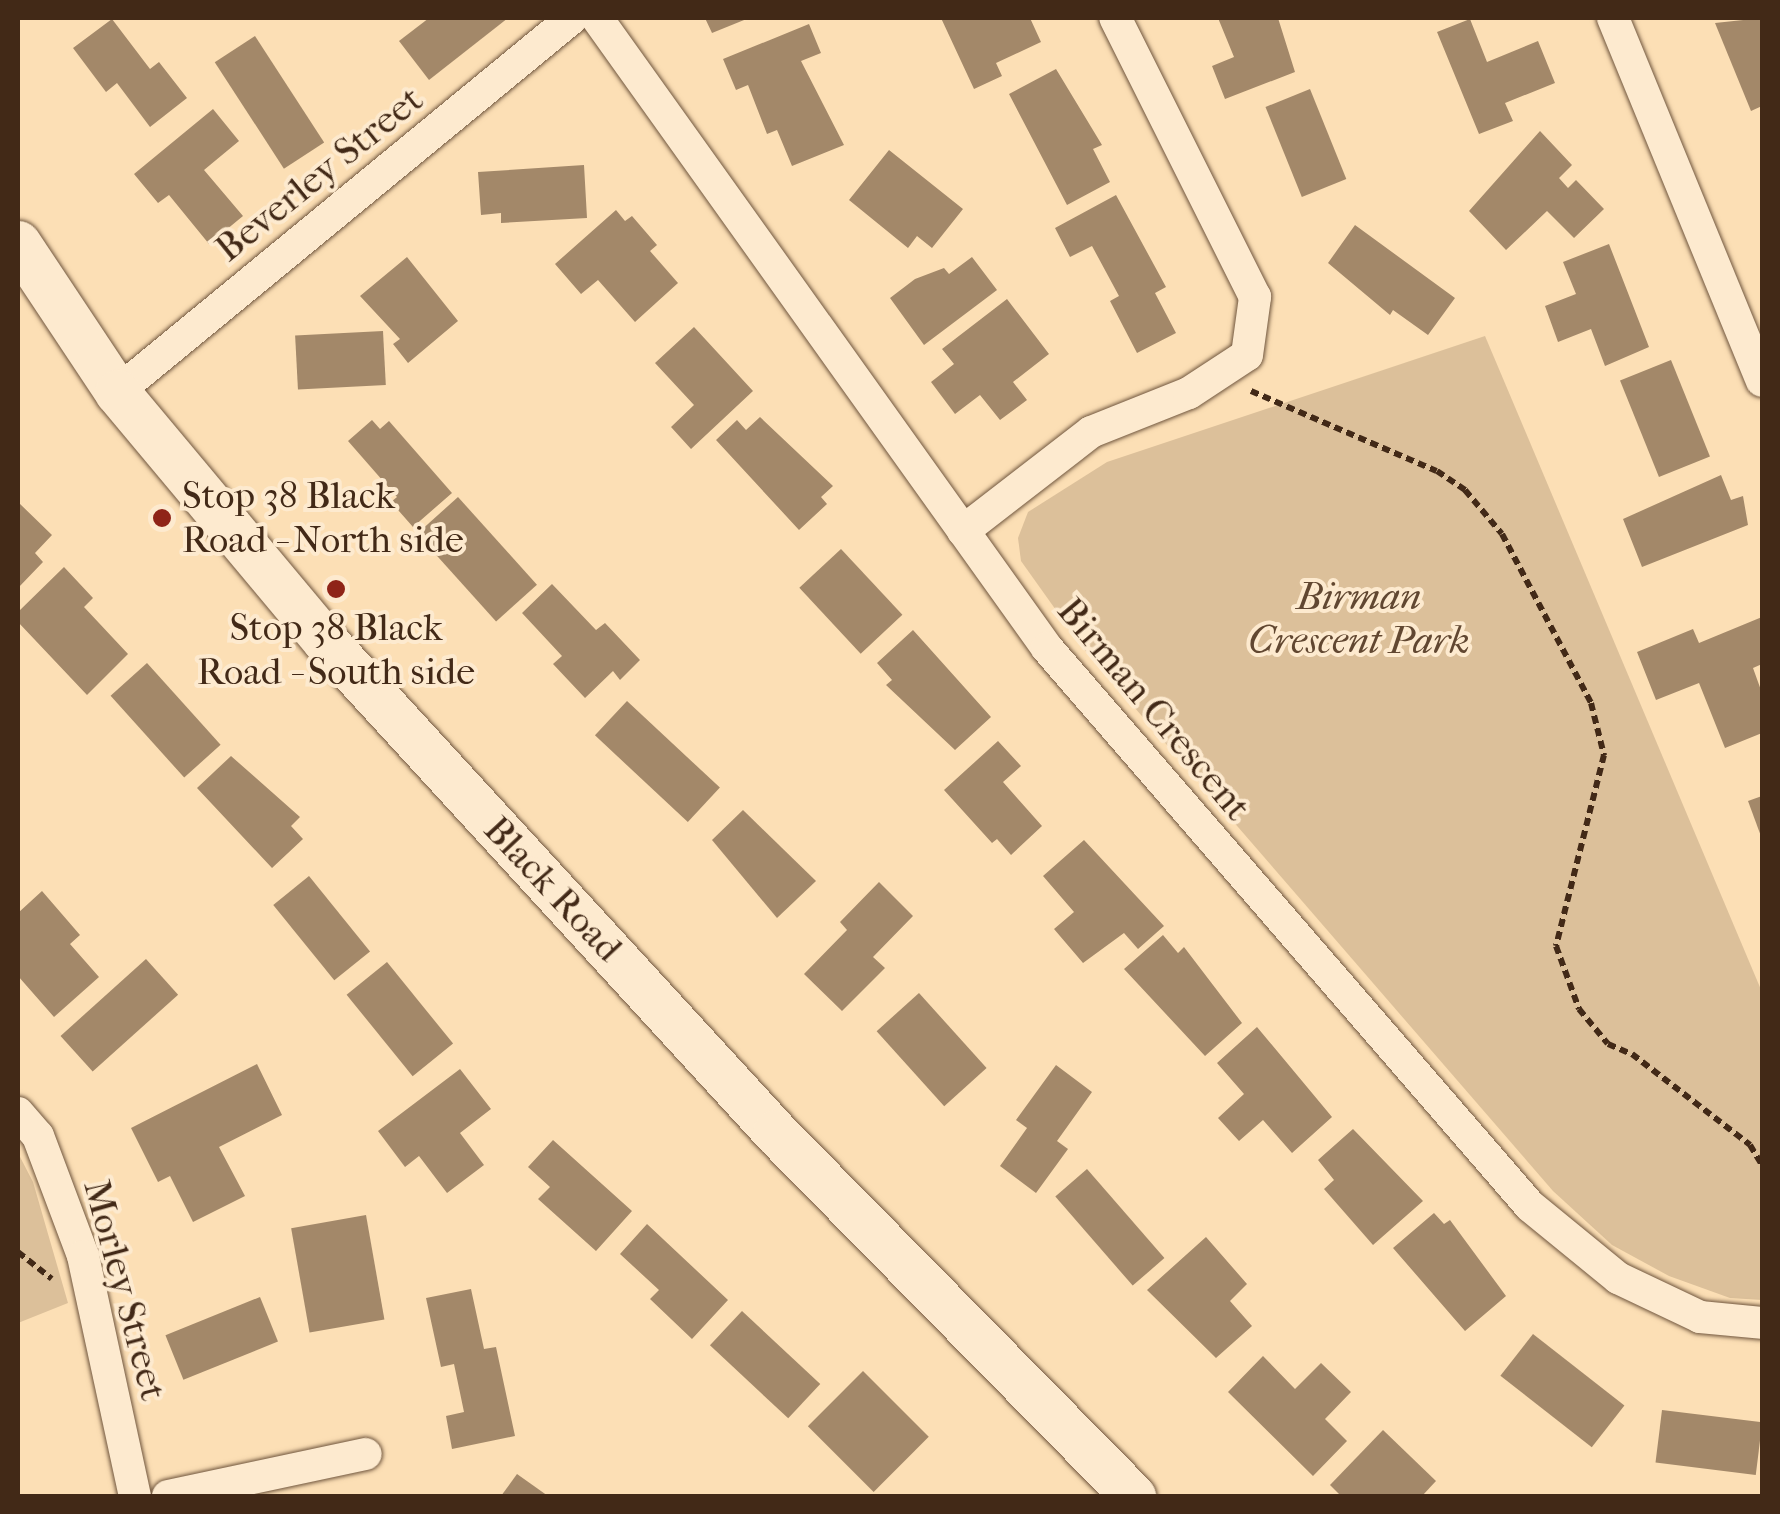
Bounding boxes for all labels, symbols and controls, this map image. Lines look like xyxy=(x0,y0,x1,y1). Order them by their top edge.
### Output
street label: Beverley Street xyxy=(206,77,432,271)
place label: Stop 38 Black Road - North side xyxy=(182,473,464,562)
marker: Stop 38 Black Road - North side xyxy=(151,507,173,529)
park label: Birman Crescent Park xyxy=(1248,574,1470,664)
marker: Stop 38 Black Road - South side xyxy=(325,578,347,600)
street label: Birman Crescent xyxy=(1048,588,1260,830)
place label: Stop 38 Black Road - South side xyxy=(197,605,475,694)
street label: Black Road xyxy=(474,807,632,971)
street label: Morley Street xyxy=(74,1175,176,1405)

